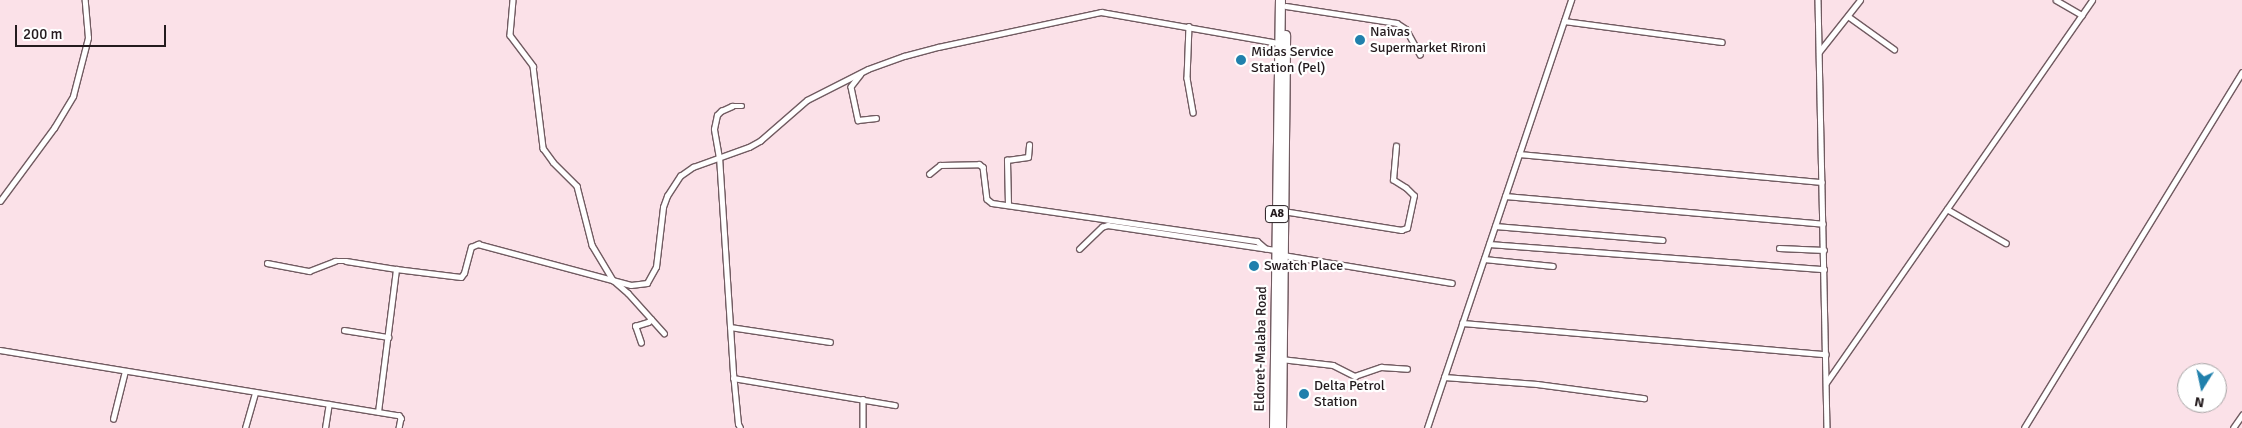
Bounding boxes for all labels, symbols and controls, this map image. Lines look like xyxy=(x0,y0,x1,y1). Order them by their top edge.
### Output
scale bar xyxy=(18,15,169,47)
place label: Naivas Supermarket Rironi xyxy=(1370,24,1486,56)
text: 200 m xyxy=(23,25,63,43)
marker: Naivas Supermarket Rironi xyxy=(1354,34,1366,46)
place label: Midas Service Station (Pel) xyxy=(1251,44,1334,76)
marker: Midas Service Station (Pel) xyxy=(1235,54,1247,66)
road number: A8 xyxy=(1264,204,1290,223)
place label: Swatch Place xyxy=(1264,258,1343,274)
marker: Swatch Place xyxy=(1248,260,1260,272)
street label: Eldoret-Malaba Road xyxy=(1252,286,1270,412)
north arrow xyxy=(2177,363,2227,413)
place label: Delta Petrol Station xyxy=(1314,378,1385,411)
marker: Delta Petrol Station xyxy=(1298,388,1310,400)
text: N xyxy=(2193,393,2206,411)

